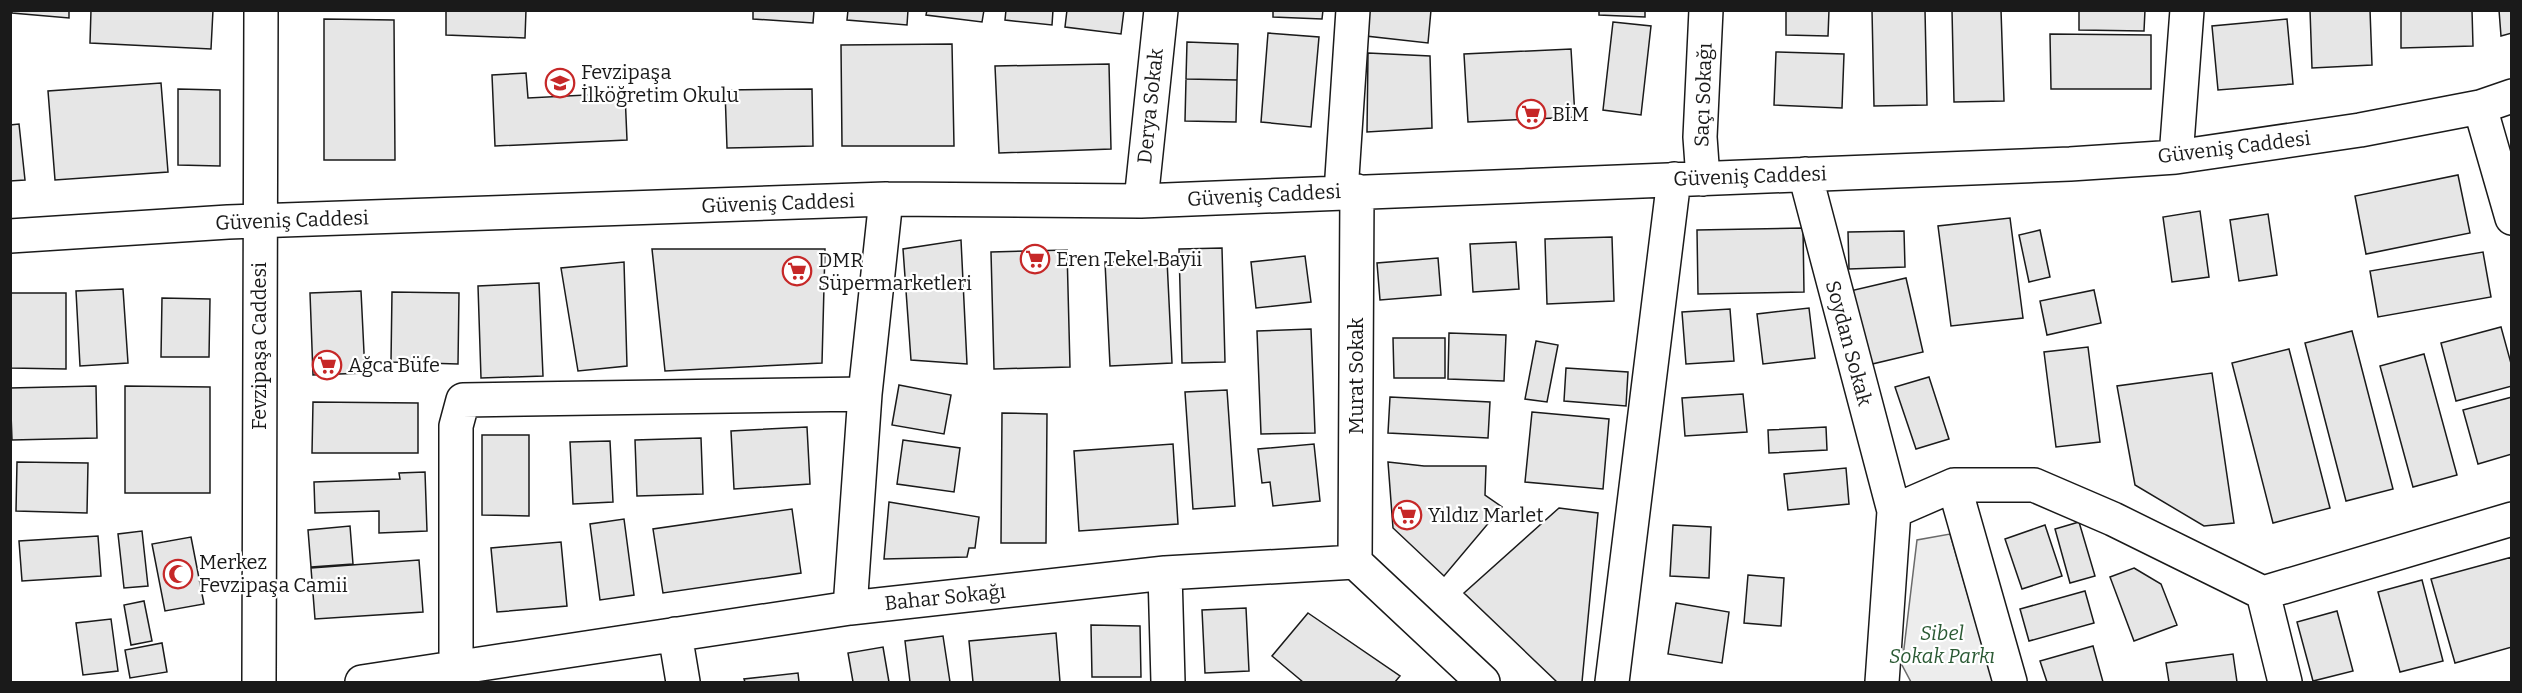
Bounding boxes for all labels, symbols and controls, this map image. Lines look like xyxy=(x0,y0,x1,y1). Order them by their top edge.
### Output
street label: Saçı Sokağı xyxy=(1689,42,1717,148)
street label: Derya Sokak xyxy=(1132,47,1168,165)
place label: Fevzipaşa İlköğretim Okulu xyxy=(581,60,739,107)
school or university icon: Fevzipaşa İlköğretim Okulu xyxy=(544,67,576,99)
supermarket icon: BİM xyxy=(1515,98,1547,130)
place label: BİM xyxy=(1552,102,1589,126)
street label: Güveniş Caddesi xyxy=(2156,126,2312,168)
street label: Güveniş Caddesi xyxy=(1673,161,1827,191)
street label: Güveniş Caddesi xyxy=(1187,179,1341,211)
street label: Güveniş Caddesi xyxy=(701,188,855,218)
street label: Güveniş Caddesi xyxy=(215,205,369,235)
supermarket icon: Eren Tekel Bayii xyxy=(1019,243,1051,275)
place label: Eren Tekel Bayii xyxy=(1056,247,1202,271)
place label: DMR Süpermarketleri xyxy=(818,248,972,295)
supermarket icon: DMR Süpermarketleri xyxy=(781,255,813,287)
street label: Fevzipaşa Caddesi xyxy=(247,262,271,430)
street label: Soydan Sokak xyxy=(1821,278,1877,409)
street label: Murat Sokak xyxy=(1344,317,1368,434)
supermarket icon: Ağca Büfe xyxy=(311,349,343,381)
place label: Ağca Büfe xyxy=(348,353,440,377)
supermarket icon: Yıldız Marlet xyxy=(1391,499,1423,531)
place label: Yıldız Marlet xyxy=(1428,503,1544,527)
place label: Merkez Fevzipaşa Camii xyxy=(199,550,348,597)
mosque icon: Merkez Fevzipaşa Camii xyxy=(162,558,194,590)
street label: Bahar Sokağı xyxy=(883,579,1007,615)
park label: Sibel Sokak Parkı xyxy=(1889,621,1995,668)

